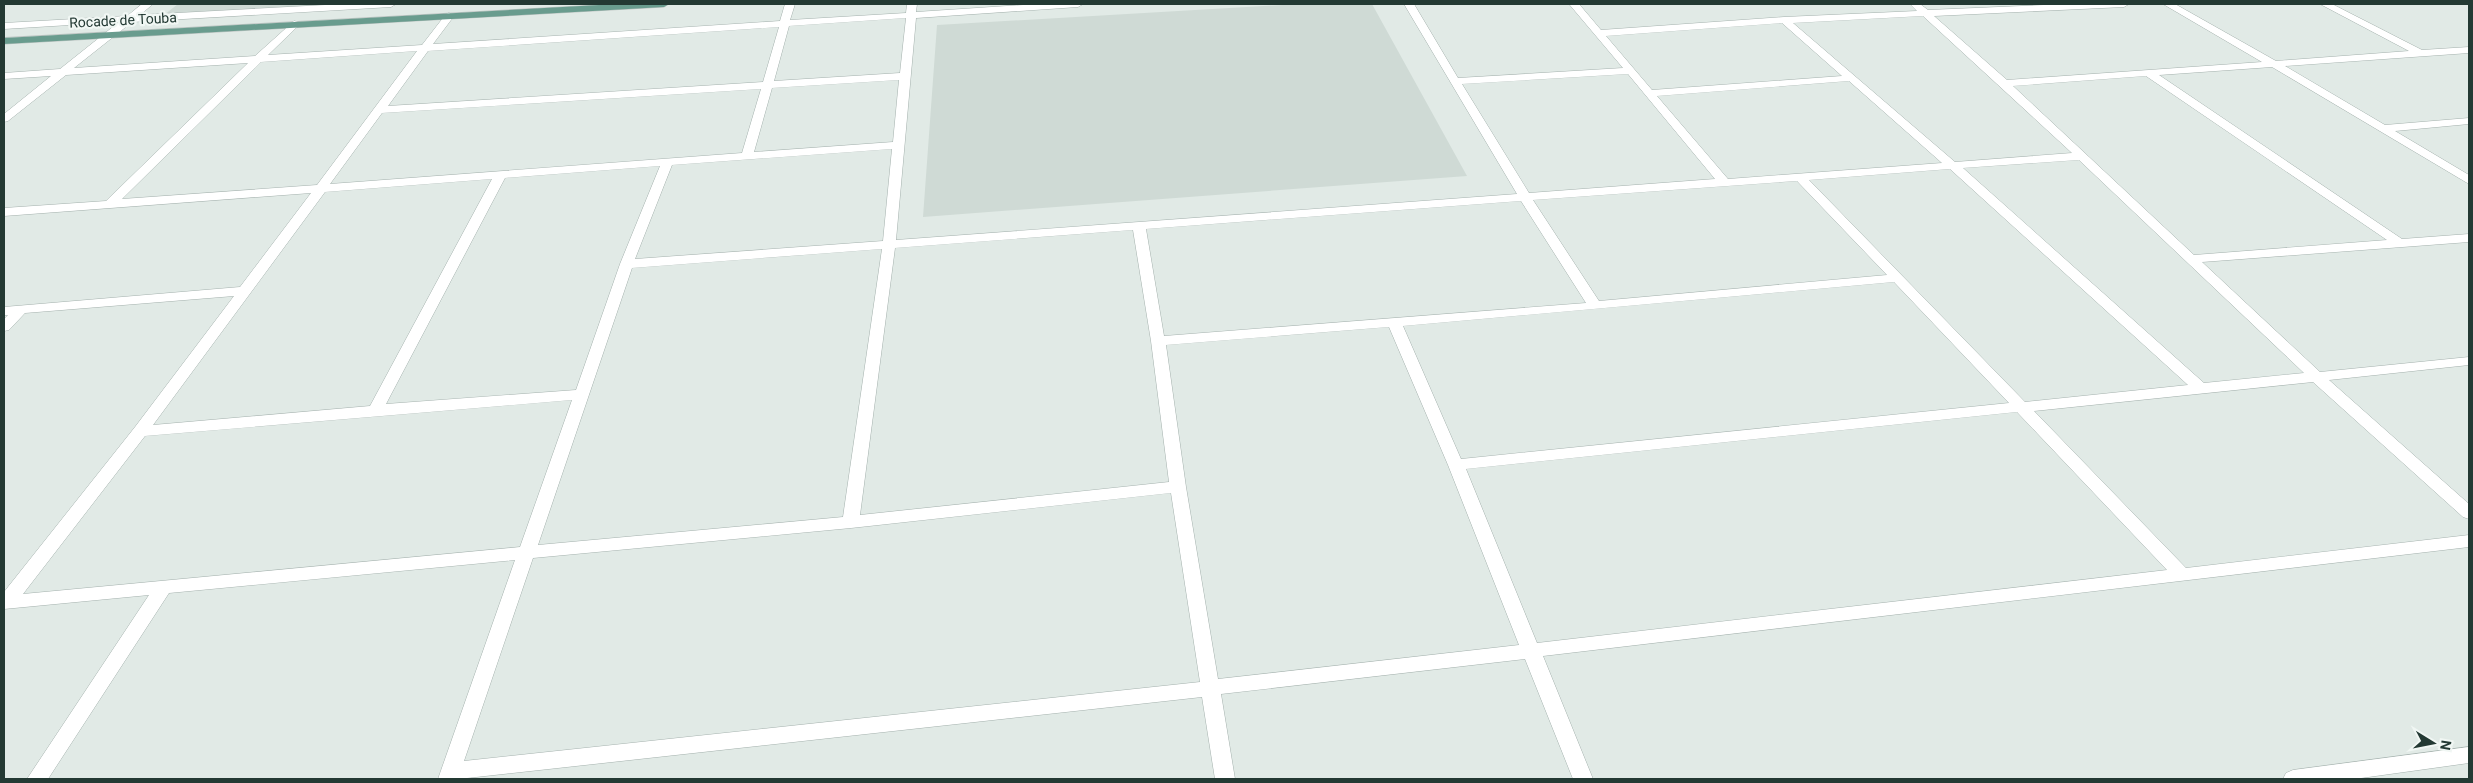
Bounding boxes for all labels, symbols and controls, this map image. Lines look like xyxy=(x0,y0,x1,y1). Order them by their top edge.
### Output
street label: Rocade de Touba xyxy=(69,9,177,31)
north arrow xyxy=(2408,718,2458,768)
text: N xyxy=(2437,739,2455,752)

